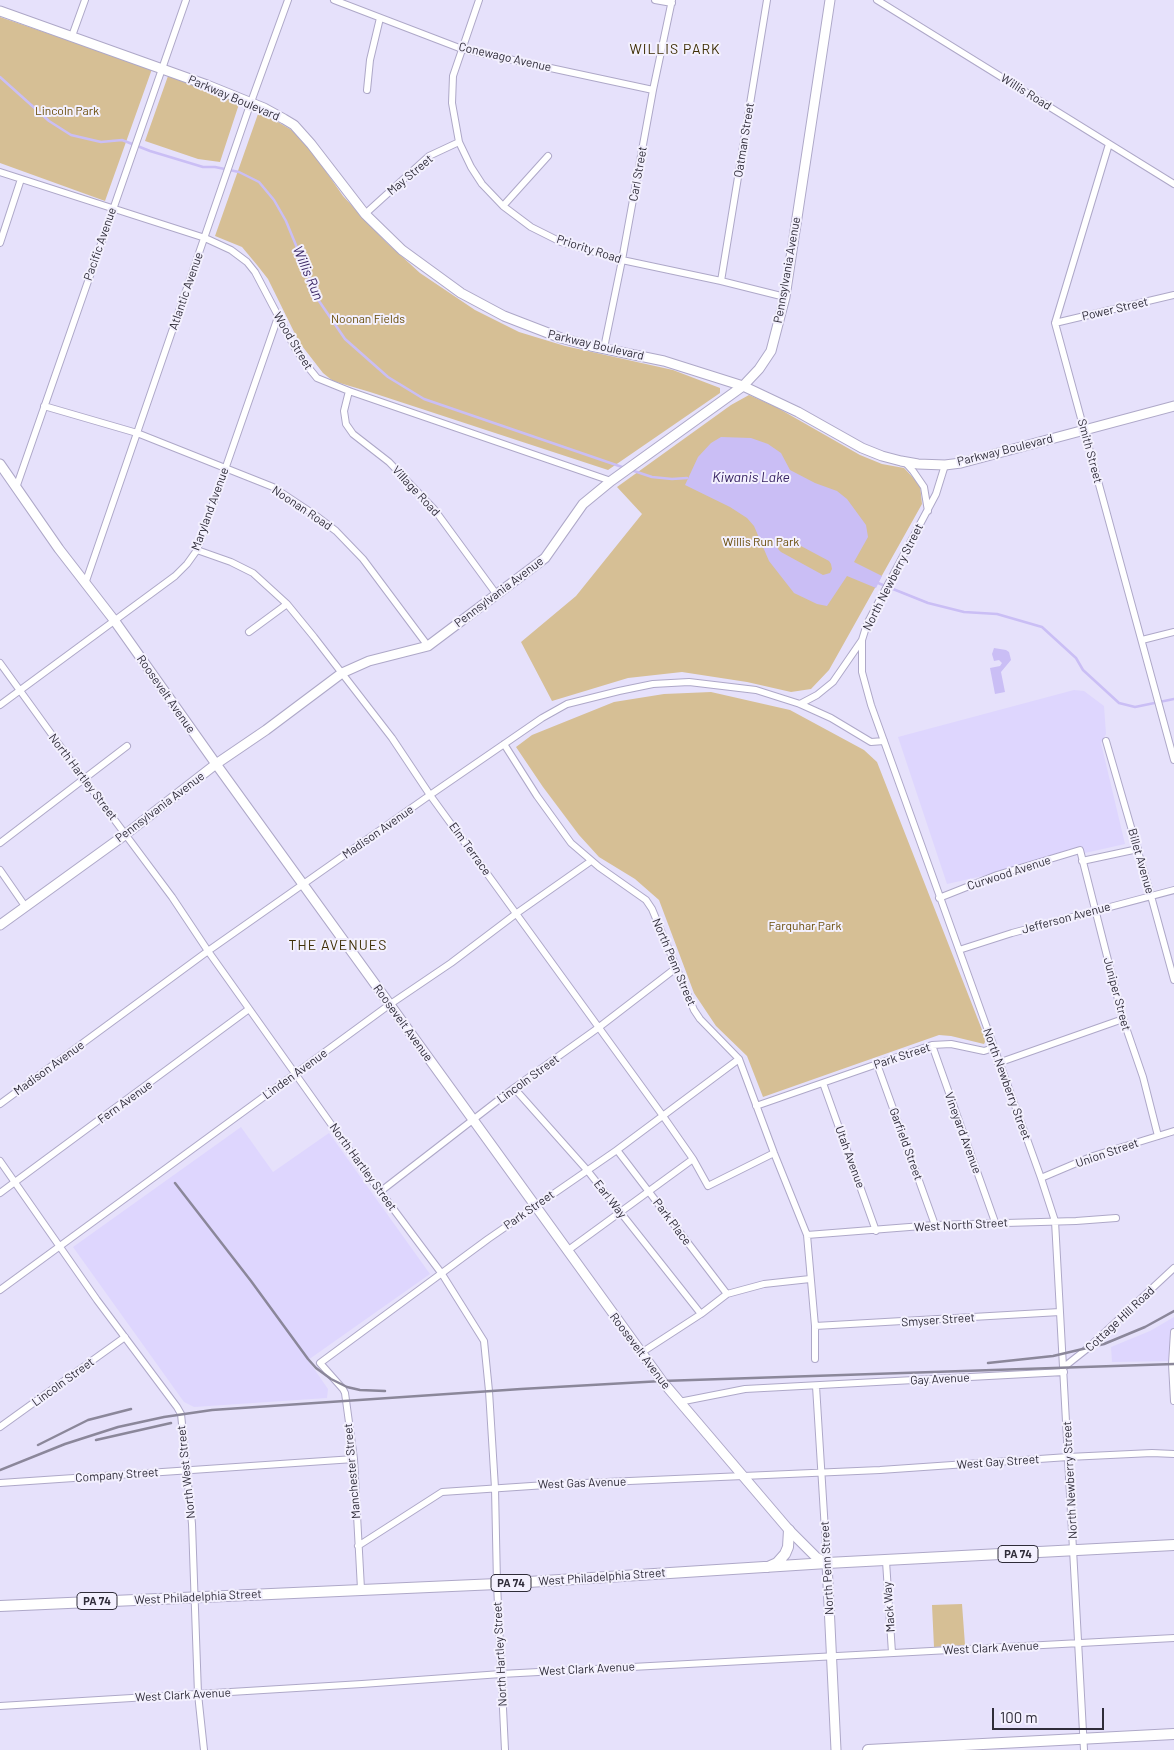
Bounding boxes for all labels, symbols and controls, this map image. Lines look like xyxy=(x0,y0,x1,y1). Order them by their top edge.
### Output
street label: Conewago Avenue xyxy=(457,39,553,75)
district label: WILLIS PARK xyxy=(628,41,722,57)
street label: Willis Road xyxy=(998,71,1054,113)
street label: Parkway Boulevard xyxy=(186,72,282,124)
street label: Oatman Street xyxy=(731,102,757,178)
park label: Lincoln Park xyxy=(35,104,99,118)
street label: Carl Street xyxy=(626,145,650,203)
street label: May Street xyxy=(384,152,436,198)
street label: Pacific Avenue xyxy=(81,205,119,283)
street label: Pennsylvania Avenue xyxy=(771,216,803,324)
street label: Priority Road xyxy=(555,232,623,266)
water label: Willis Run xyxy=(289,243,327,303)
street label: Atlantic Avenue xyxy=(166,250,206,332)
street label: Power Street xyxy=(1080,294,1150,324)
street label: Wood Street xyxy=(270,310,316,372)
park label: Noonan Fields xyxy=(331,312,405,326)
street label: Parkway Boulevard xyxy=(547,327,645,363)
street label: Smith Street xyxy=(1075,417,1105,485)
street label: Parkway Boulevard xyxy=(956,431,1054,469)
street label: Village Road xyxy=(389,463,443,519)
street label: Maryland Avenue xyxy=(188,466,232,552)
water label: Kiwanis Lake xyxy=(712,469,790,485)
street label: Noonan Road xyxy=(269,483,335,533)
street label: North Newberry Street xyxy=(860,521,926,633)
park label: Willis Run Park xyxy=(723,535,799,549)
street label: Pennsylvania Avenue xyxy=(452,554,546,630)
street label: Roosevelt Avenue xyxy=(134,652,198,736)
street label: North Hartley Street xyxy=(46,731,120,823)
street label: Pennsylvania Avenue xyxy=(113,769,207,845)
street label: Madison Avenue xyxy=(340,802,416,862)
street label: Elm Terrace xyxy=(446,820,494,878)
street label: Billet Avenue xyxy=(1125,827,1157,895)
street label: Curwood Avenue xyxy=(965,853,1053,893)
street label: Jefferson Avenue xyxy=(1020,899,1112,937)
street label: North Penn Street xyxy=(649,916,699,1008)
park label: Farquhar Park xyxy=(769,919,841,933)
district label: THE AVENUES xyxy=(287,937,389,953)
street label: Juniper Street xyxy=(1100,956,1134,1032)
street label: Roosevelt Avenue xyxy=(370,982,436,1064)
street label: North Newberry Street xyxy=(980,1026,1034,1142)
street label: Madison Avenue xyxy=(11,1038,87,1098)
street label: Park Street xyxy=(872,1040,932,1072)
street label: Linden Avenue xyxy=(260,1046,330,1102)
street label: Lincoln Street xyxy=(494,1052,562,1106)
street label: Fern Avenue xyxy=(95,1077,155,1127)
street label: Vineyard Avenue xyxy=(942,1090,984,1176)
street label: Garfield Street xyxy=(886,1106,926,1182)
street label: North Hartley Street xyxy=(326,1120,400,1214)
street label: Utah Avenue xyxy=(832,1124,868,1190)
street label: Union Street xyxy=(1074,1136,1140,1170)
street label: Earl Way xyxy=(591,1177,629,1221)
street label: Park Street xyxy=(501,1187,557,1233)
street label: Park Place xyxy=(650,1196,694,1248)
street label: West North Street xyxy=(914,1215,1008,1235)
street label: Cottage Hill Road xyxy=(1082,1283,1158,1355)
street label: Roosevelt Avenue xyxy=(607,1310,673,1392)
street label: Smyser Street xyxy=(901,1310,975,1330)
street label: Lincoln Street xyxy=(29,1355,97,1409)
street label: Gay Avenue xyxy=(910,1370,970,1388)
street label: North Newberry Street xyxy=(1060,1421,1080,1539)
street label: Manchester Street xyxy=(341,1423,363,1519)
street label: North West Street xyxy=(174,1425,198,1519)
street label: West Gay Street xyxy=(956,1452,1040,1472)
street label: Company Street xyxy=(75,1465,159,1485)
street label: West Gas Avenue xyxy=(538,1474,626,1492)
street label: North Penn Street xyxy=(817,1521,837,1615)
road number: PA 74 xyxy=(998,1546,1038,1562)
street label: West Philadelphia Street xyxy=(538,1565,666,1589)
road number: PA 74 xyxy=(491,1575,531,1592)
street label: Mack Way xyxy=(880,1581,898,1633)
street label: West Philadelphia Street xyxy=(134,1586,262,1608)
road number: PA 74 xyxy=(77,1592,117,1610)
street label: North Hartley Street xyxy=(490,1601,510,1707)
street label: West Clark Avenue xyxy=(943,1638,1039,1658)
street label: West Clark Avenue xyxy=(539,1659,635,1679)
street label: West Clark Avenue xyxy=(135,1685,231,1705)
scale bar xyxy=(994,1698,1106,1730)
text: 100 m xyxy=(1000,1708,1038,1726)

